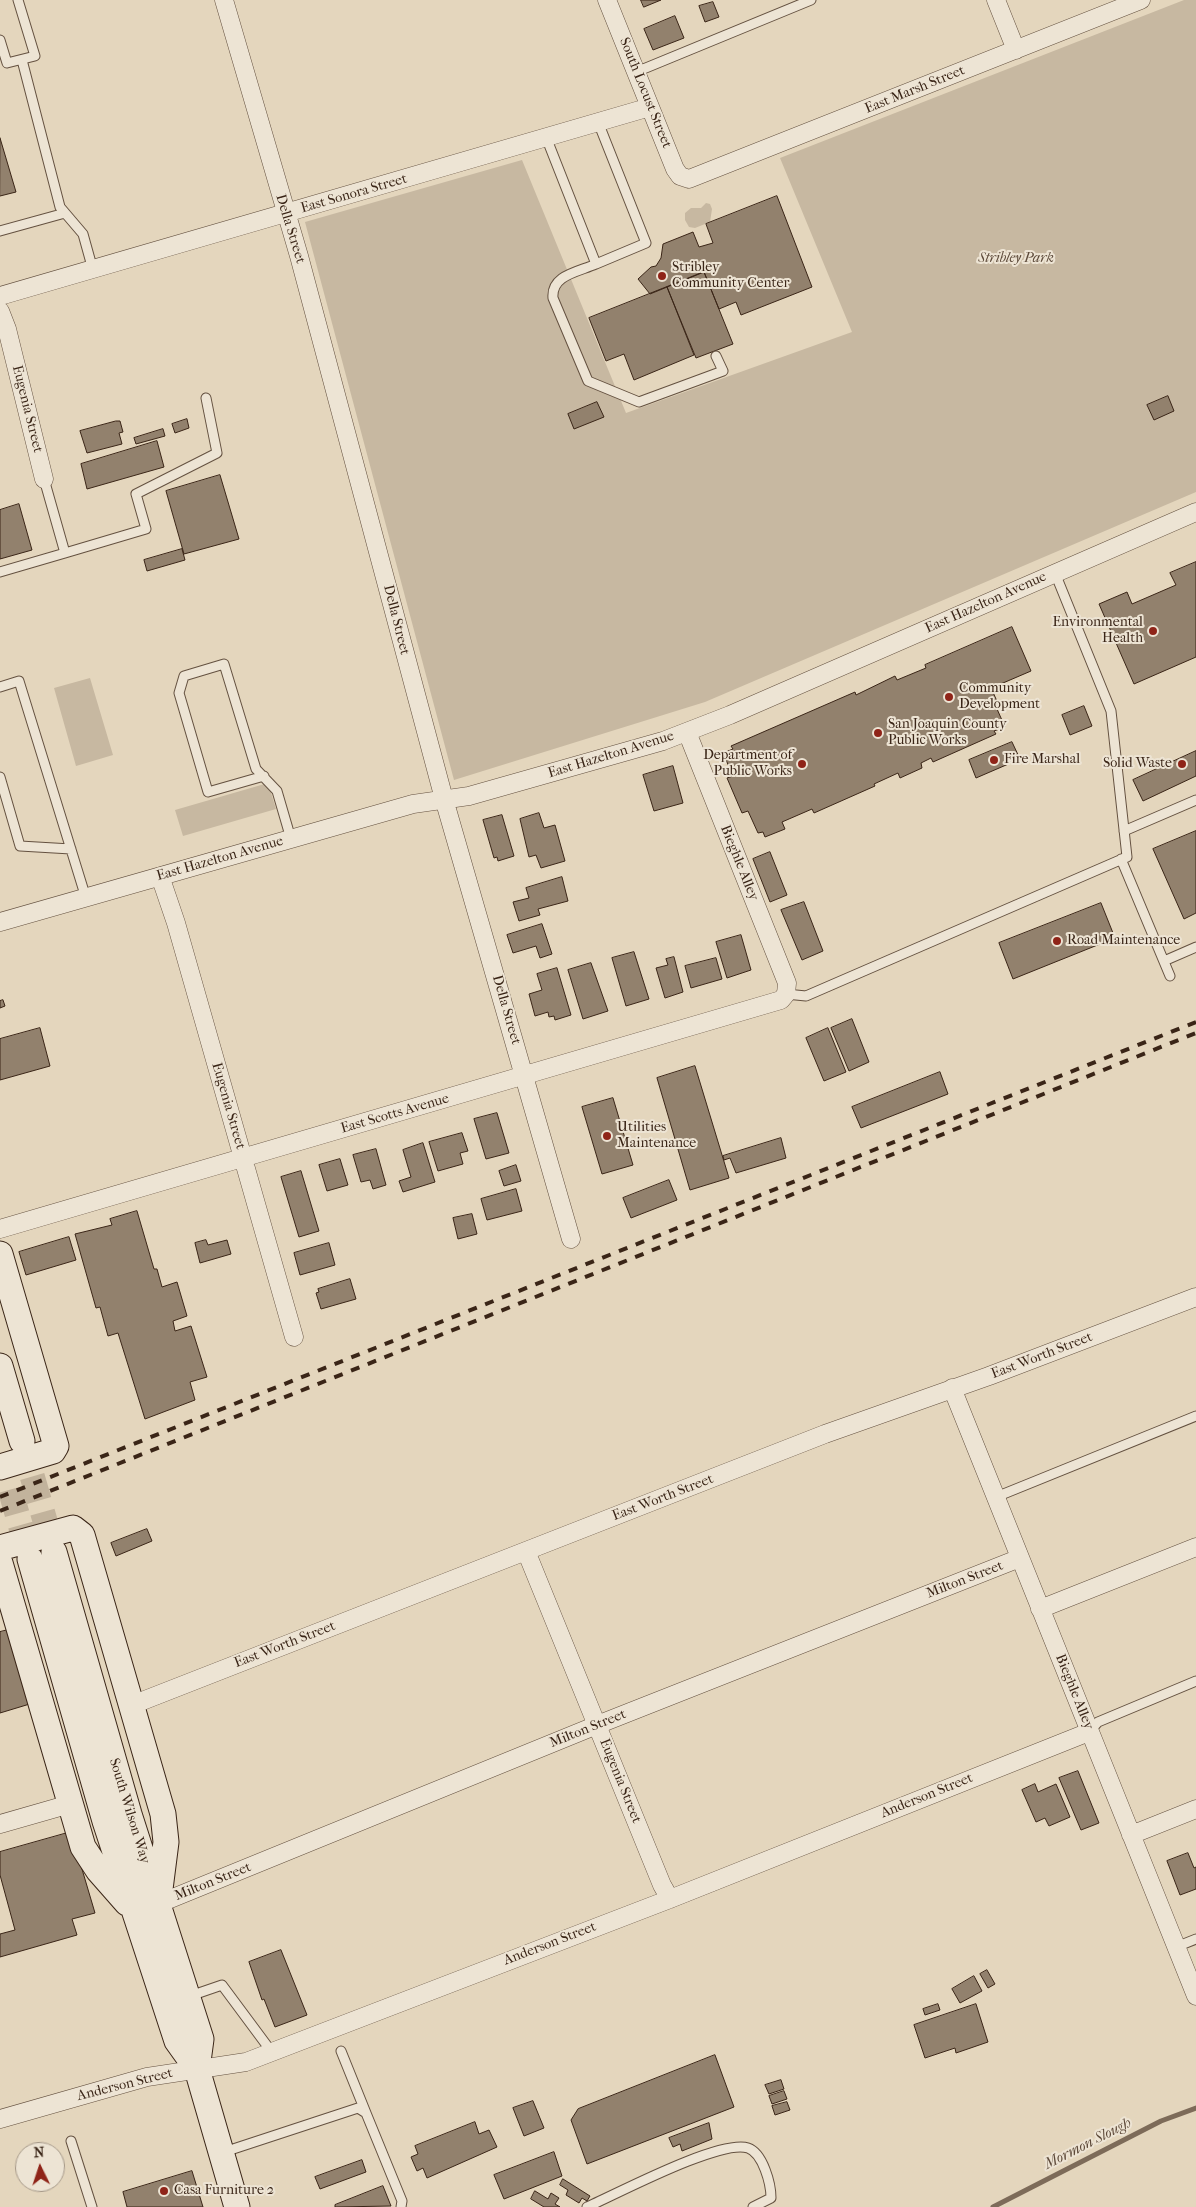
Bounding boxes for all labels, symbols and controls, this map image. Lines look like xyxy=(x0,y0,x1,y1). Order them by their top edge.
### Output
street label: South Locust Street xyxy=(615,35,675,151)
street label: East Marsh Street xyxy=(863,62,967,118)
street label: East Sonora Street xyxy=(299,171,409,217)
street label: Della Street xyxy=(271,192,309,266)
park label: Stribley Park xyxy=(978,251,1054,267)
place label: Stribley Community Center xyxy=(672,260,789,292)
marker: Stribley Community Center xyxy=(656,270,668,282)
street label: Eugenia Street xyxy=(8,364,46,454)
street label: East Hazelton Avenue xyxy=(923,569,1049,637)
street label: Della Street xyxy=(379,583,413,657)
place label: Environmental Health xyxy=(1053,615,1143,648)
marker: Environmental Health xyxy=(1147,625,1159,637)
place label: Community Development xyxy=(959,681,1040,714)
marker: Community Development xyxy=(943,691,955,703)
place label: San Joaquin County Public Works xyxy=(888,717,1007,750)
marker: San Joaquin County Public Works xyxy=(872,727,884,739)
street label: East Hazelton Avenue xyxy=(546,728,676,782)
place label: Department of Public Works xyxy=(703,748,792,780)
place label: Fire Marshal xyxy=(1004,752,1080,768)
marker: Fire Marshal xyxy=(988,754,1000,766)
place label: Solid Waste xyxy=(1103,756,1172,772)
marker: Department of Public Works xyxy=(796,758,808,770)
marker: Solid Waste xyxy=(1176,758,1188,770)
street label: Bieghle Alley xyxy=(716,823,762,903)
street label: East Hazelton Avenue xyxy=(155,833,285,885)
place label: Road Maintenance xyxy=(1067,933,1180,949)
marker: Road Maintenance xyxy=(1051,935,1063,947)
street label: Della Street xyxy=(488,973,524,1047)
street label: Eugenia Street xyxy=(208,1061,248,1151)
street label: East Scotts Avenue xyxy=(339,1090,451,1138)
place label: Utilities Maintenance xyxy=(617,1120,696,1152)
marker: Utilities Maintenance xyxy=(601,1130,613,1142)
street label: East Worth Street xyxy=(989,1329,1095,1383)
street label: East Worth Street xyxy=(610,1471,716,1525)
street label: Milton Street xyxy=(924,1558,1006,1602)
street label: East Worth Street xyxy=(232,1618,338,1672)
street label: Bieghle Alley xyxy=(1051,1652,1097,1732)
street label: Milton Street xyxy=(547,1706,629,1752)
street label: Eugenia Street xyxy=(595,1736,645,1826)
street label: South Wilson Way xyxy=(105,1756,153,1866)
street label: Anderson Street xyxy=(878,1770,976,1822)
street label: Milton Street xyxy=(172,1859,254,1905)
street label: Anderson Street xyxy=(501,1919,599,1969)
street label: Anderson Street xyxy=(75,2065,175,2105)
water label: Mormon Slough xyxy=(1041,2114,1135,2174)
north arrow xyxy=(15,2142,65,2192)
text: N xyxy=(33,2144,45,2161)
place label: Casa Furniture 2 xyxy=(174,2183,274,2199)
marker: Casa Furniture 2 xyxy=(158,2185,170,2197)

